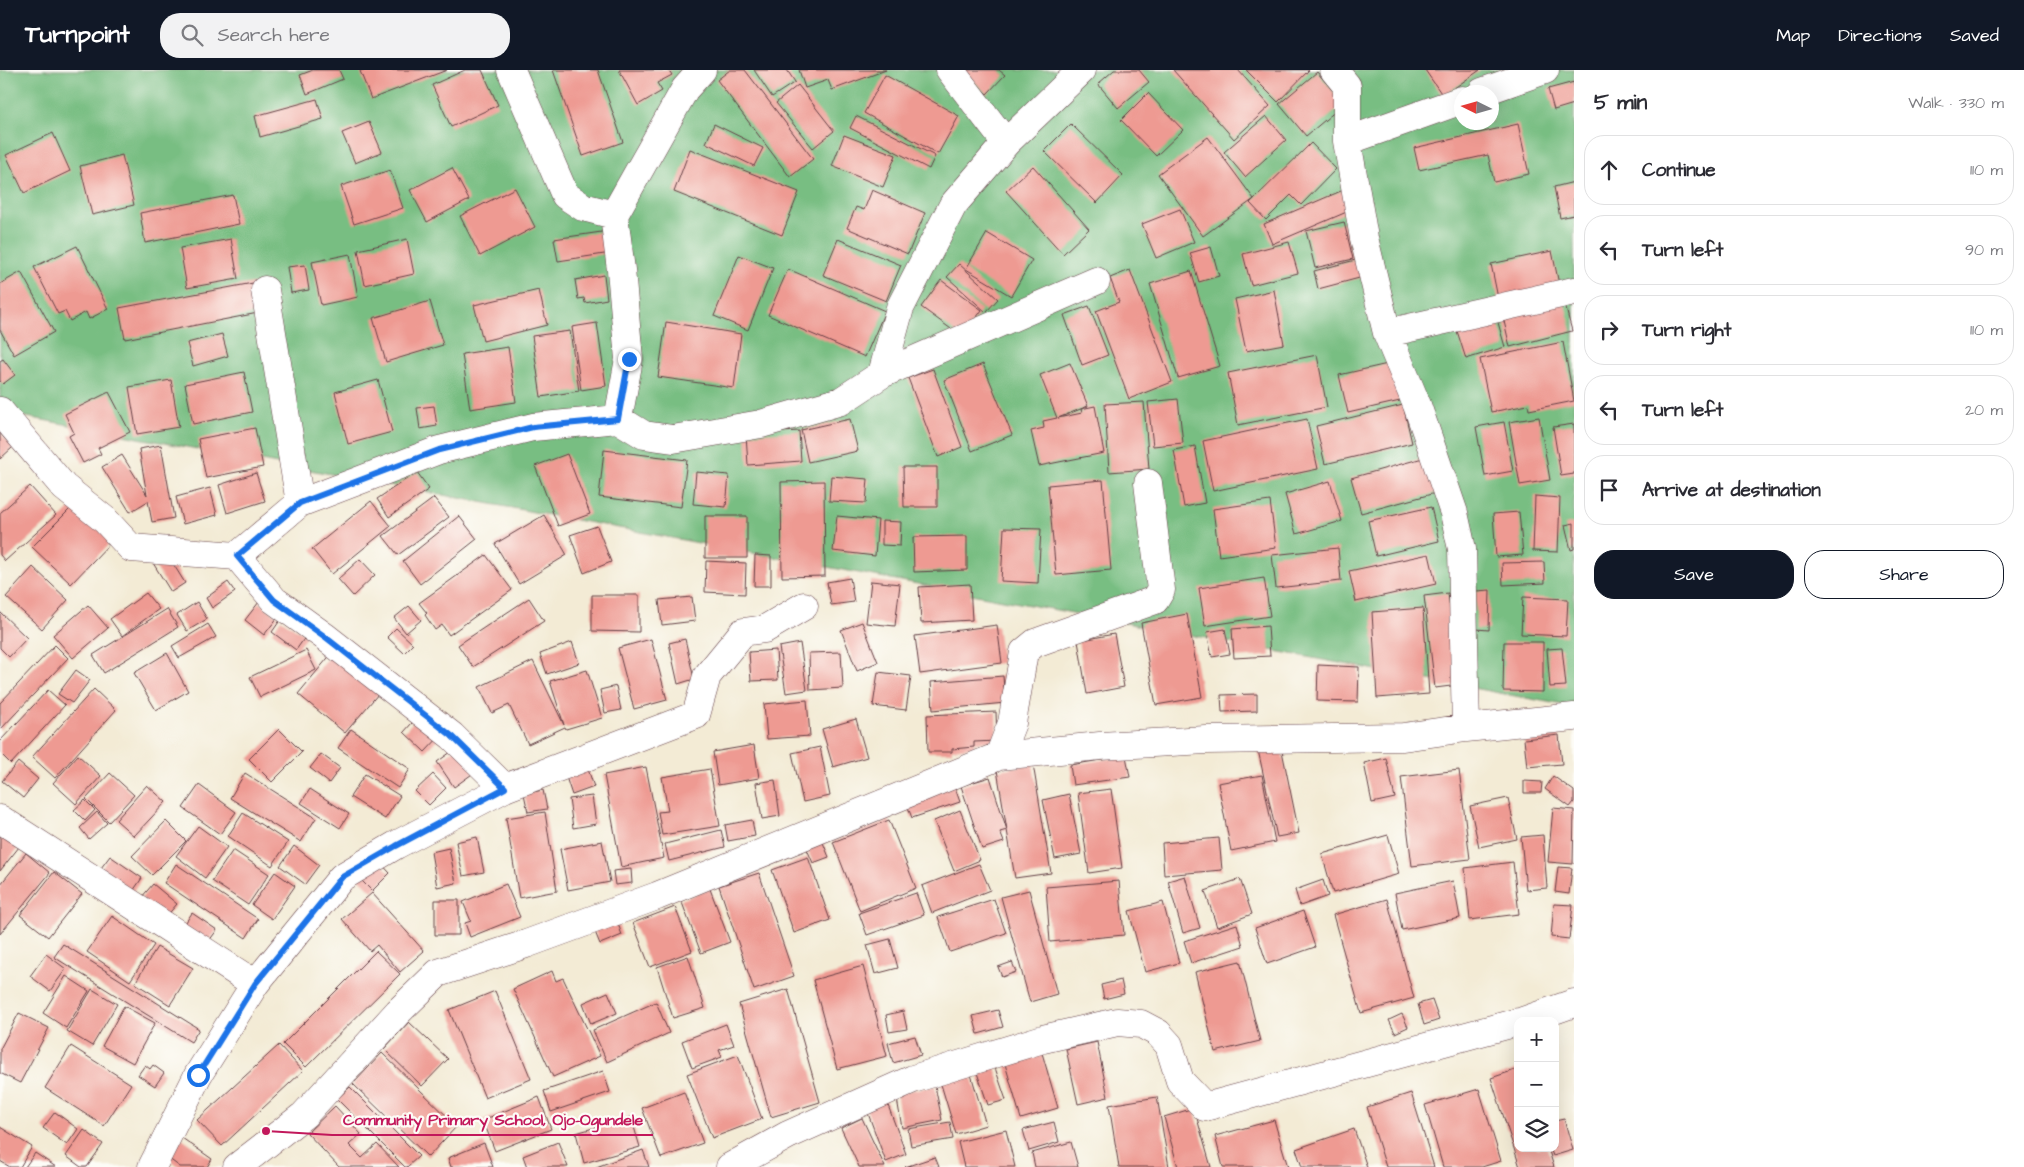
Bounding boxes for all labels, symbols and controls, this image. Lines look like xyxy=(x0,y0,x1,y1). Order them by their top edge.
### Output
search box xyxy=(160,13,510,58)
text: Turnpoint xyxy=(25,18,130,52)
icon: search xyxy=(178,21,206,49)
text: Search here xyxy=(218,22,330,49)
text: Map xyxy=(1776,23,1810,48)
text: Directions xyxy=(1838,23,1922,48)
text: Saved xyxy=(1950,23,1999,48)
north arrow xyxy=(1454,85,1499,130)
text: 5 min xyxy=(1594,88,1647,117)
text: Walk · 330 m xyxy=(1908,92,2004,114)
icon: ahead xyxy=(1595,156,1623,184)
text: Continue xyxy=(1642,157,1716,184)
text: 110 m xyxy=(1970,159,2003,181)
icon: left xyxy=(1595,236,1623,264)
text: Turn left xyxy=(1642,237,1723,264)
text: 90 m xyxy=(1965,239,2003,261)
icon: right xyxy=(1595,316,1623,344)
text: Turn right xyxy=(1642,317,1731,344)
text: 110 m xyxy=(1970,319,2003,341)
route end xyxy=(618,348,641,371)
icon: left xyxy=(1595,396,1623,424)
text: Turn left xyxy=(1642,397,1723,424)
text: 20 m xyxy=(1965,399,2003,421)
icon: arrive xyxy=(1595,476,1623,504)
text: Arrive at destination xyxy=(1642,477,1821,504)
button: Save xyxy=(1594,550,1794,599)
button: Share xyxy=(1804,550,2004,599)
map controls xyxy=(1514,1017,1559,1152)
button: + xyxy=(1514,1017,1559,1062)
button: − xyxy=(1514,1062,1559,1107)
route start xyxy=(187,1064,210,1087)
callout: Community Primary School, Ojo-Ogundele xyxy=(332,1104,653,1135)
button: layers xyxy=(1514,1107,1559,1152)
text: Community Primary School, Ojo-Ogundele xyxy=(343,1109,643,1133)

